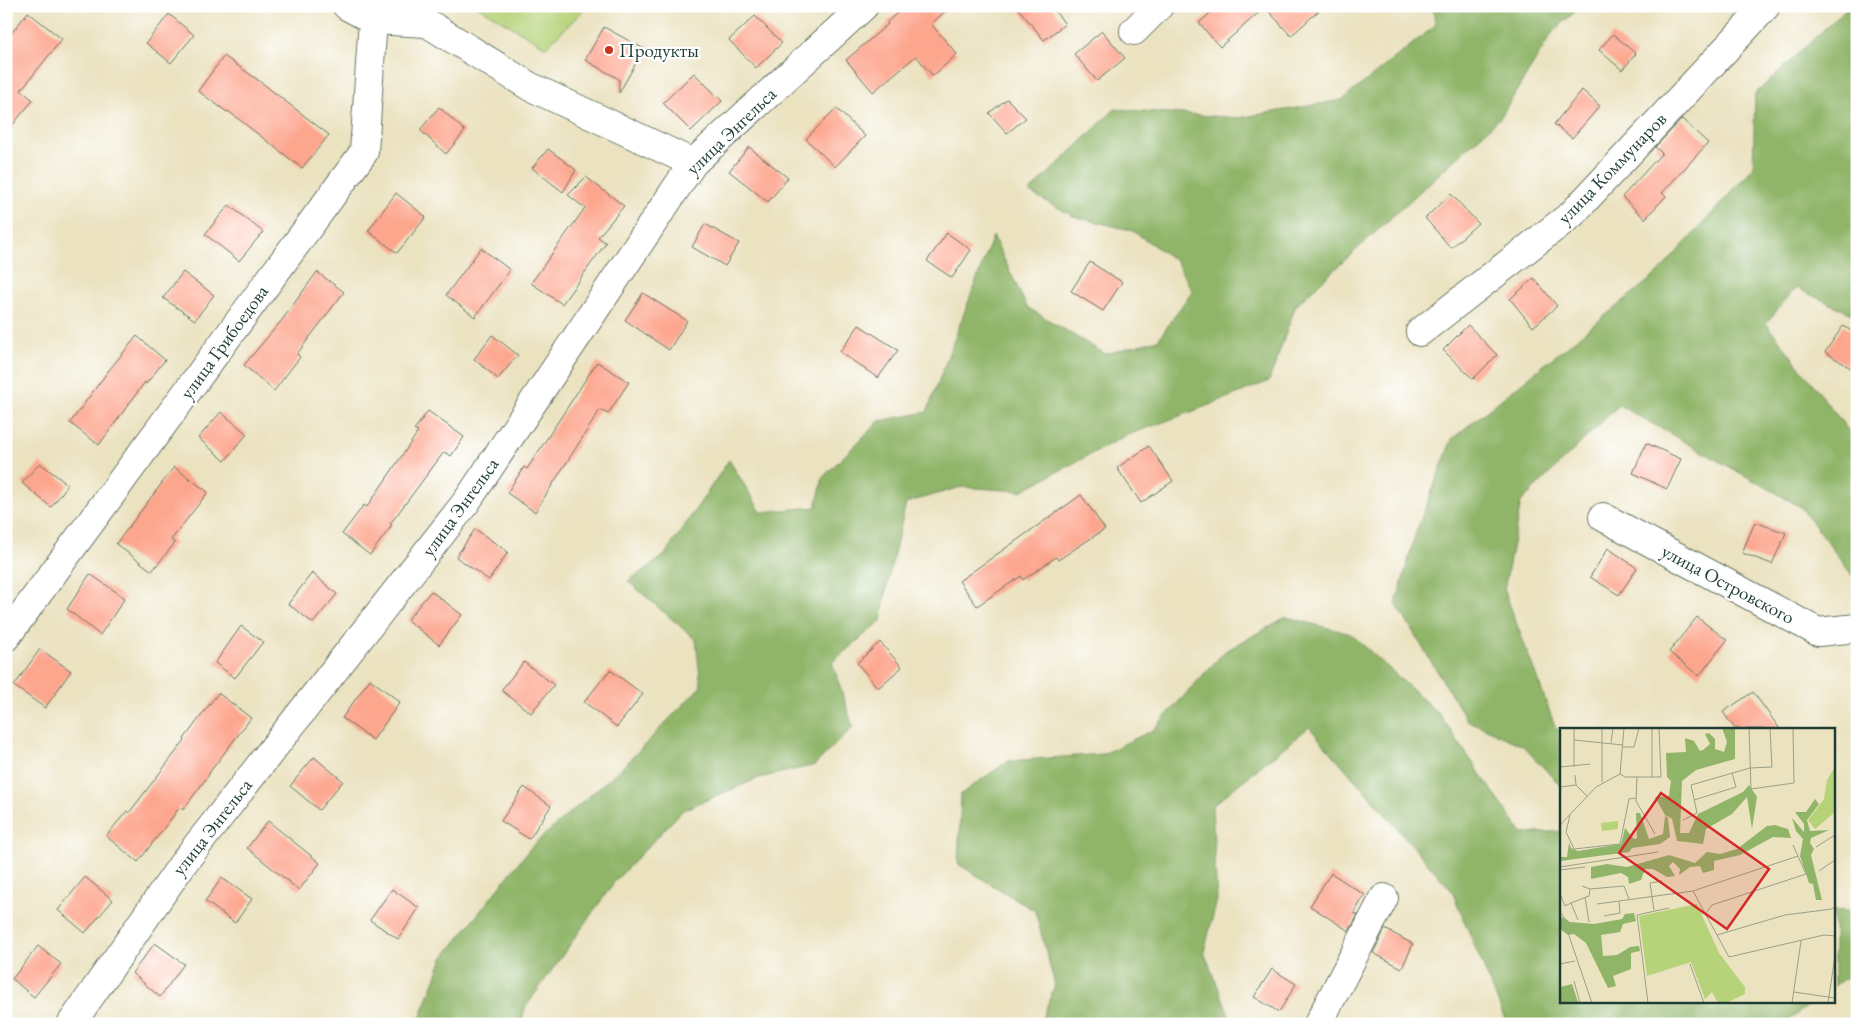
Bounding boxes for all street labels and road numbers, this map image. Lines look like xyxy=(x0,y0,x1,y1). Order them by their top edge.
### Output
street label: улица Энгельса xyxy=(680,81,782,180)
street label: улица Коммунаров xyxy=(1552,107,1672,229)
street label: улица Грибоедова xyxy=(174,280,274,404)
street label: улица Энгельса xyxy=(416,452,505,561)
street label: улица Островского xyxy=(1657,538,1799,630)
street label: улица Энгельса xyxy=(166,773,258,881)

